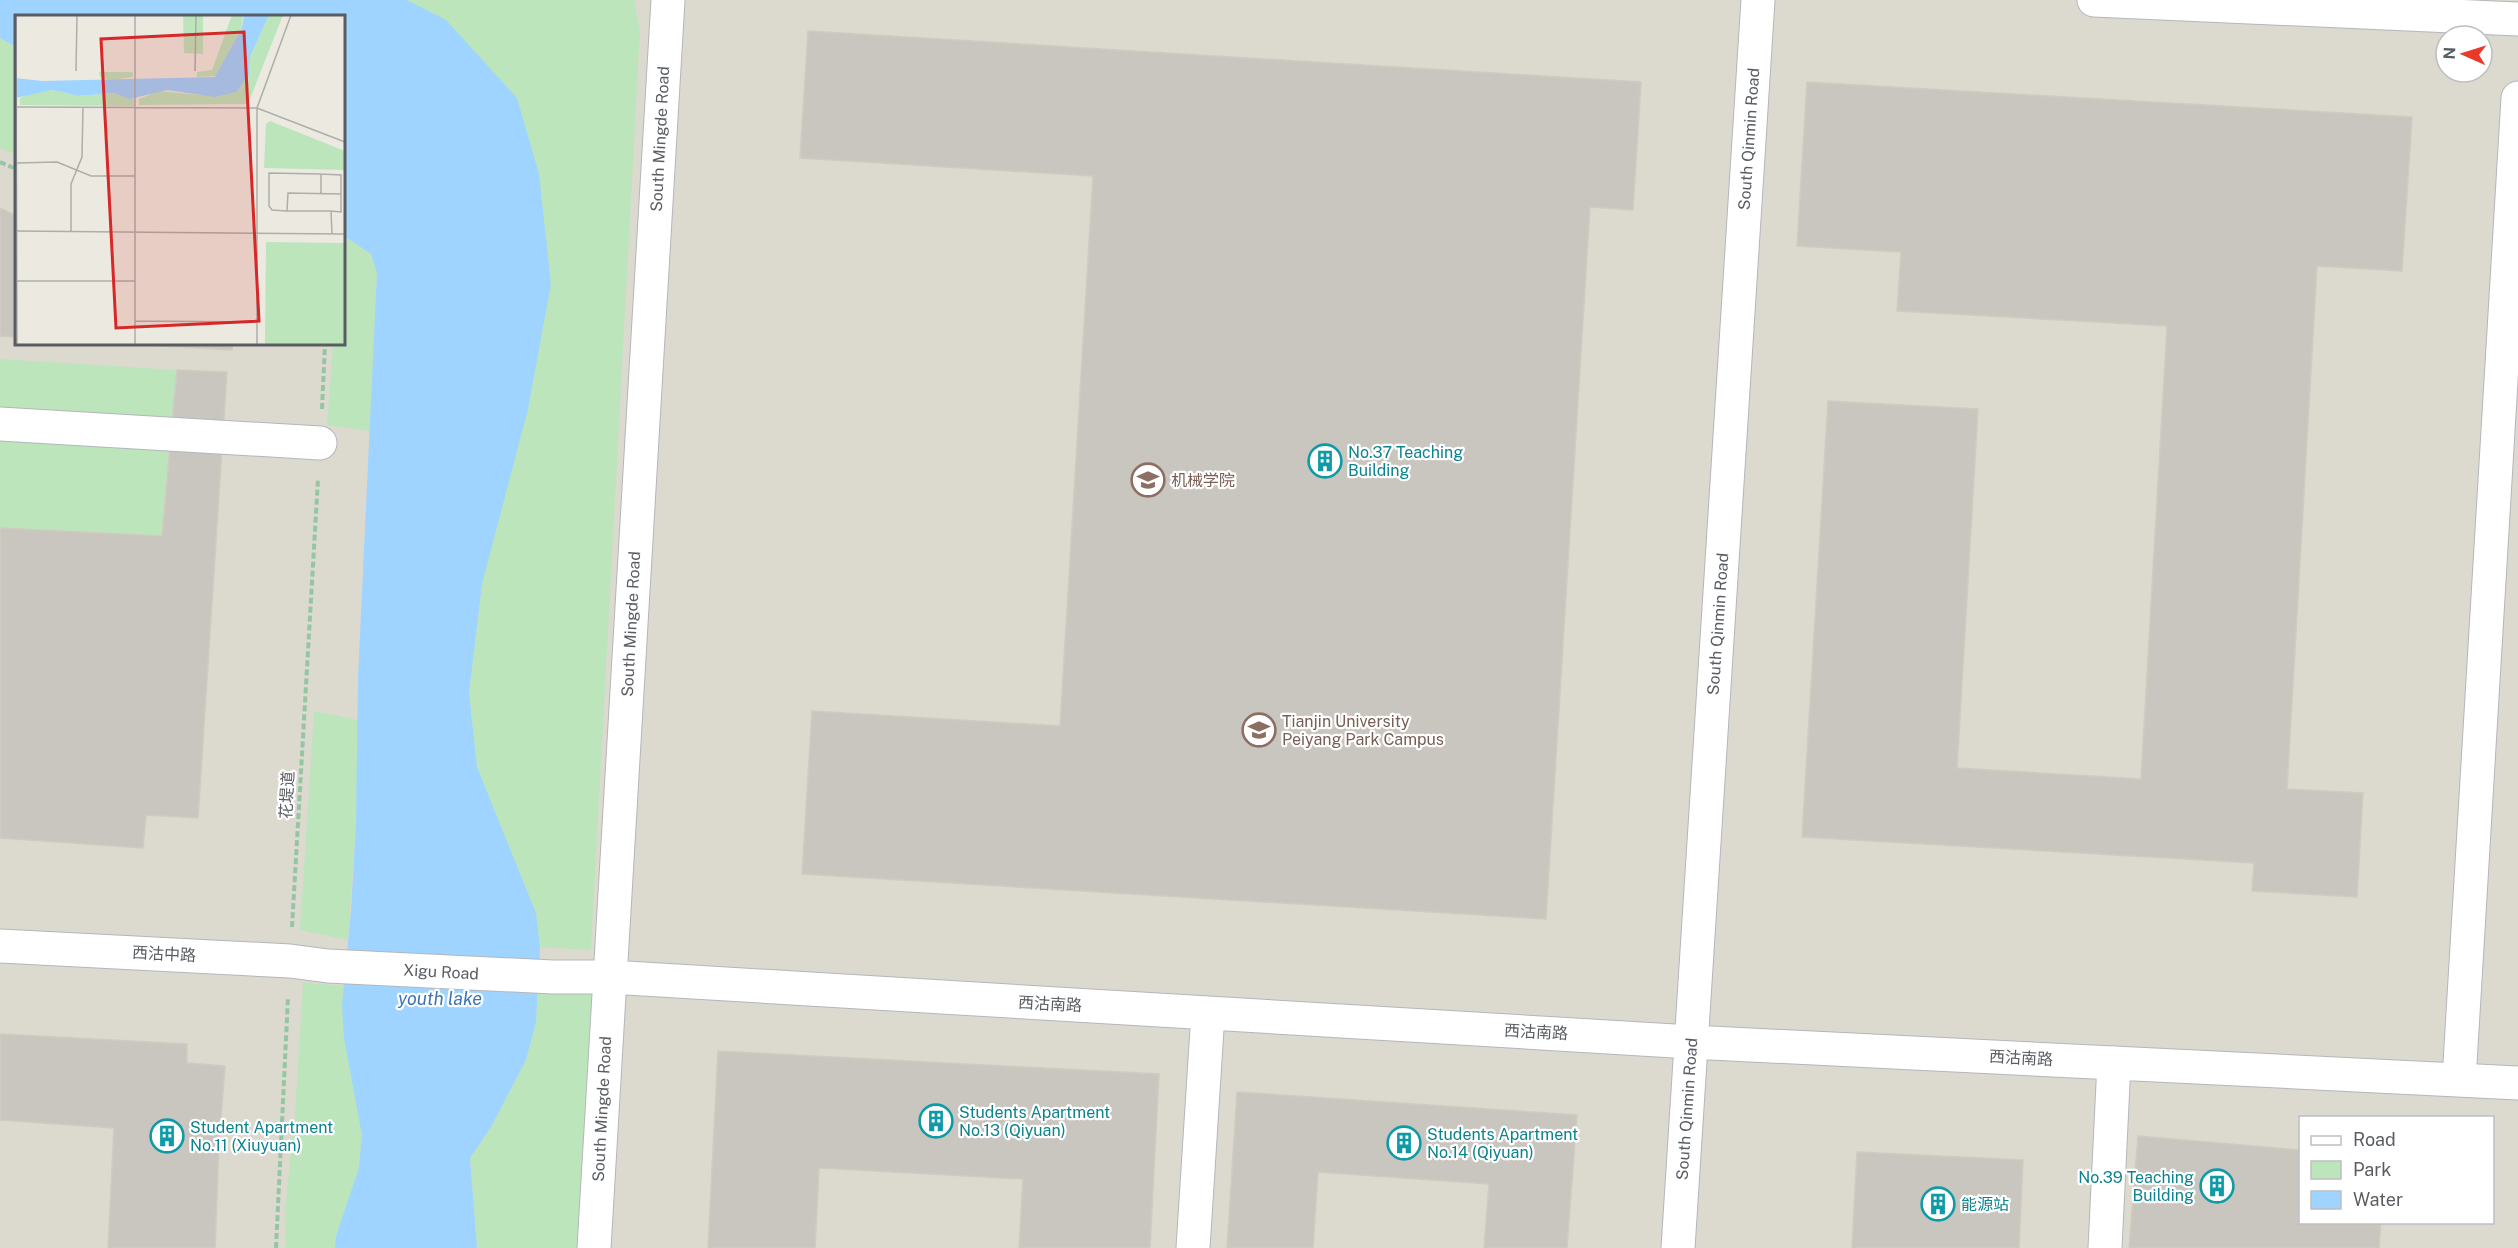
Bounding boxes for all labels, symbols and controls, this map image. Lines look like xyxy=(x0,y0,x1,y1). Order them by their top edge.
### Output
inset map xyxy=(15,15,345,345)
north arrow xyxy=(2434,24,2494,84)
text: N xyxy=(2440,46,2459,60)
street label: South Mingde Road xyxy=(647,66,673,212)
street label: South Qinmin Road xyxy=(1735,67,1763,211)
building icon: No.37 Teaching Building xyxy=(1307,443,1343,479)
place label: No.37 Teaching Building xyxy=(1348,443,1463,480)
school or university icon: 机械学院 xyxy=(1130,462,1166,498)
place label: 机械学院 xyxy=(1171,471,1235,490)
street label: South Mingde Road xyxy=(618,551,644,697)
street label: South Qinmin Road xyxy=(1704,552,1732,696)
school or university icon: Tianjin University Peiyang Park Campus xyxy=(1241,712,1277,748)
place label: Tianjin University Peiyang Park Campus xyxy=(1282,712,1444,749)
street label: 花堤道 xyxy=(276,771,298,819)
street label: 西沽中路 xyxy=(132,943,196,965)
street label: Xigu Road xyxy=(403,961,479,983)
water label: youth lake xyxy=(397,988,482,1009)
street label: 西沽南路 xyxy=(1018,993,1082,1015)
street label: 西沽南路 xyxy=(1504,1021,1568,1043)
street label: South Mingde Road xyxy=(589,1036,615,1182)
street label: South Qinmin Road xyxy=(1673,1037,1701,1181)
street label: 西沽南路 xyxy=(1989,1047,2053,1069)
building icon: Students Apartment No.13 (Qiyuan) xyxy=(918,1103,954,1139)
place label: Students Apartment No.13 (Qiyuan) xyxy=(959,1103,1110,1140)
legend xyxy=(2299,1116,2494,1224)
building icon: Student Apartment No.11 (Xiuyuan) xyxy=(149,1118,185,1154)
place label: Student Apartment No.11 (Xiuyuan) xyxy=(190,1118,333,1155)
building icon: Students Apartment No.14 (Qiyuan) xyxy=(1386,1125,1422,1161)
place label: Students Apartment No.14 (Qiyuan) xyxy=(1427,1125,1578,1162)
text: Road xyxy=(2353,1129,2396,1150)
text: Park xyxy=(2353,1159,2391,1180)
place label: No.39 Teaching Building xyxy=(2078,1168,2194,1205)
building icon: No.39 Teaching Building xyxy=(2199,1168,2235,1204)
building icon: 能源站 xyxy=(1920,1186,1956,1222)
text: Water xyxy=(2353,1189,2403,1210)
place label: 能源站 xyxy=(1961,1195,2009,1214)

